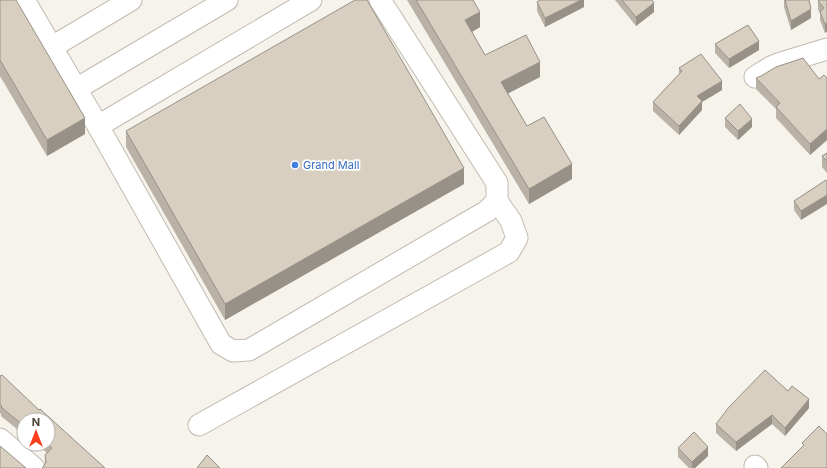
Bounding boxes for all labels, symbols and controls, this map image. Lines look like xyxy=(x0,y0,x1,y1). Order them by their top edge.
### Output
place label: Grand Mall xyxy=(303,158,359,172)
marker: Grand Mall xyxy=(290,160,300,170)
north arrow xyxy=(16,412,56,452)
text: N xyxy=(32,415,40,429)

